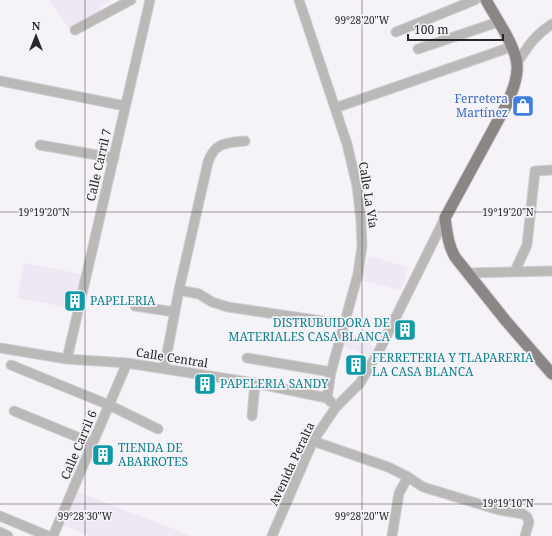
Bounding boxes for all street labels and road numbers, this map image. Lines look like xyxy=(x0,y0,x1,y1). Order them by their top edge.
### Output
street label: Calle Carril 7 xyxy=(82,127,115,203)
street label: Calle La Vía xyxy=(355,160,382,230)
street label: Calle Central xyxy=(135,343,210,372)
street label: Calle Carril 6 xyxy=(56,407,101,482)
street label: Avenida Peralta xyxy=(265,419,318,508)

